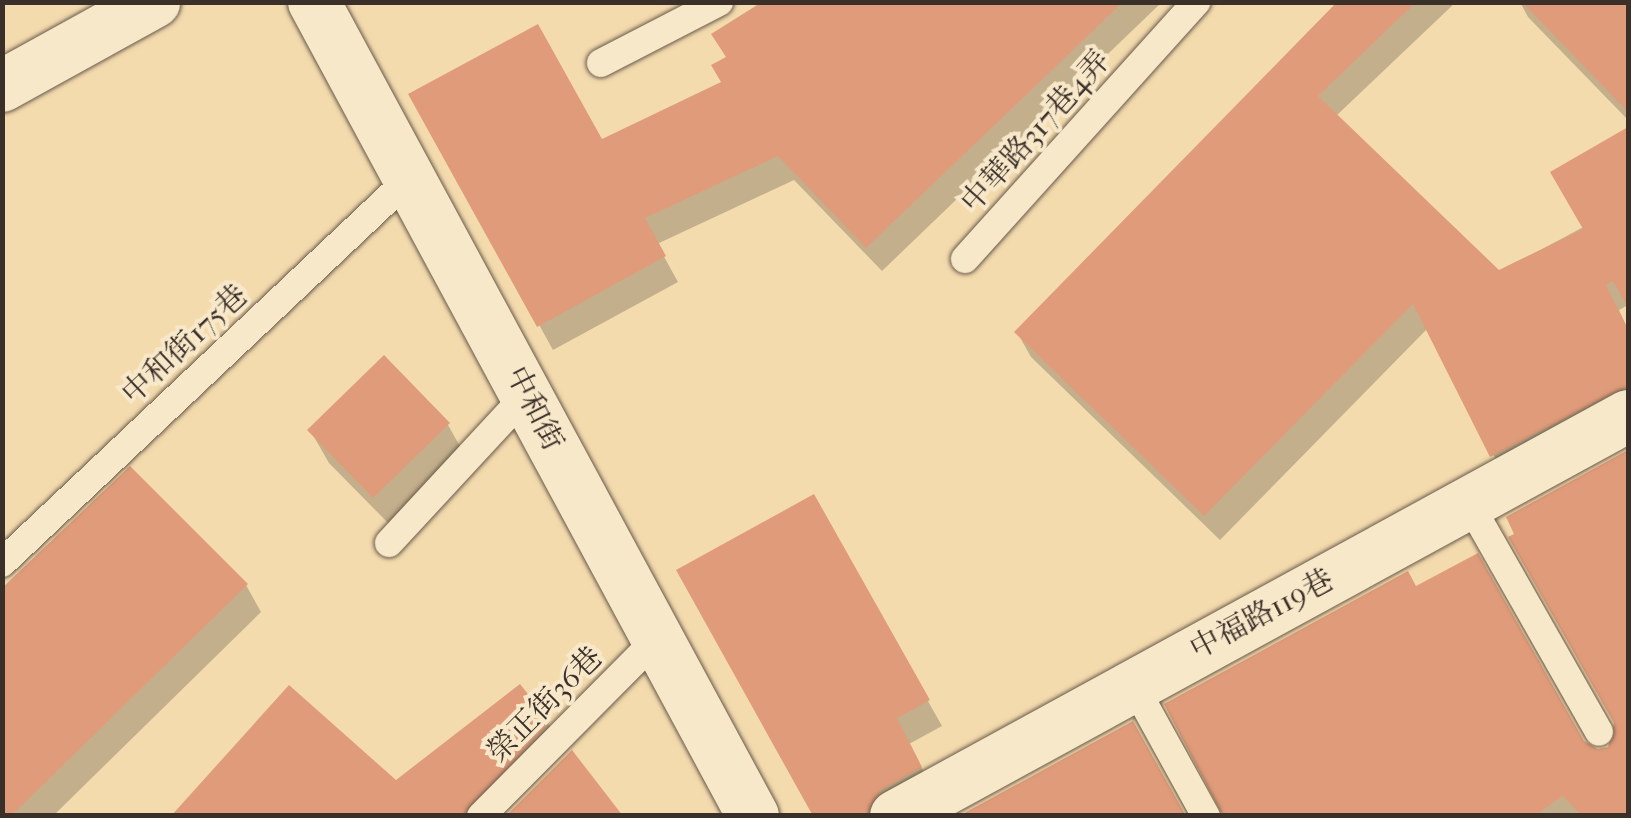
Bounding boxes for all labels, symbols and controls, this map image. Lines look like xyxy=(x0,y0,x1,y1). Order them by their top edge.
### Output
street label: 中華路317巷4弄 xyxy=(954,44,1118,220)
street label: 中和街175巷 xyxy=(115,278,255,412)
street label: 中和街 xyxy=(498,361,570,457)
street label: 中福路119巷 xyxy=(1184,562,1340,668)
street label: 榮正街36巷 xyxy=(480,640,610,770)

